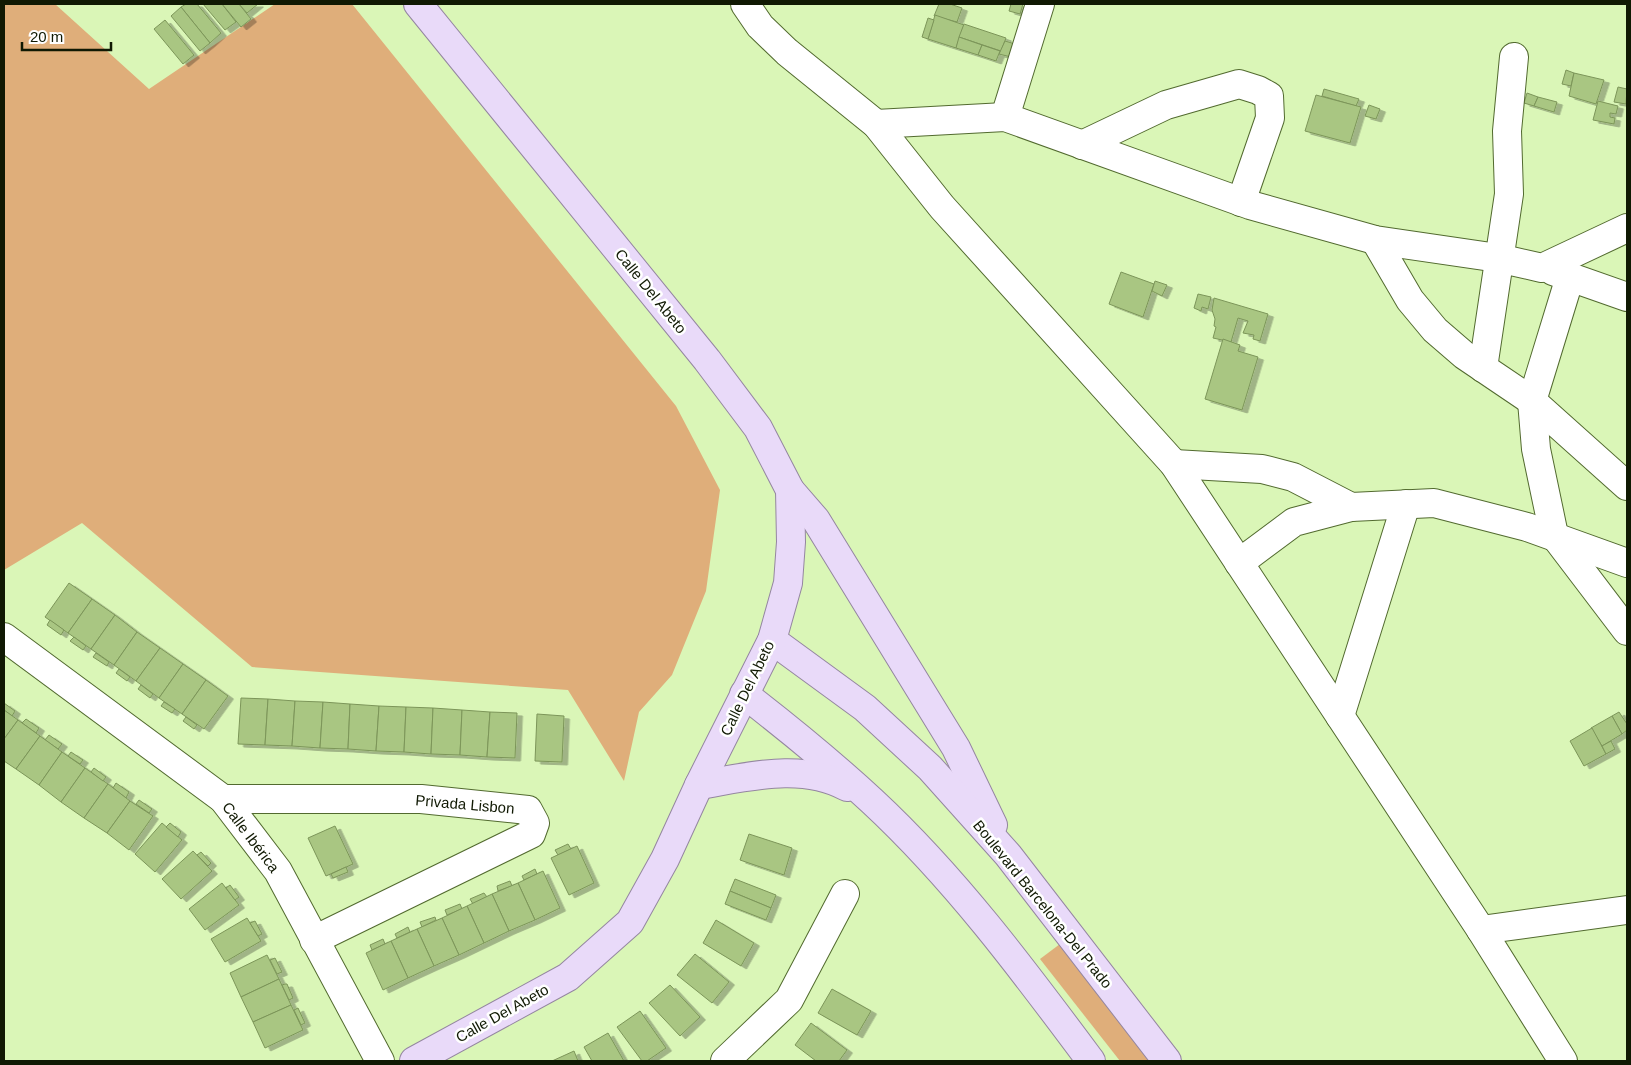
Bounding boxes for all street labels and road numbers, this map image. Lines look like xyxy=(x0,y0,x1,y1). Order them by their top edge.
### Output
street label: Calle Del Abeto xyxy=(612,245,690,337)
street label: Calle Del Abeto xyxy=(717,638,777,738)
street label: Privada Lisbon xyxy=(415,791,515,817)
street label: Calle Ibérica xyxy=(219,799,283,876)
street label: Boulevard Barcelona-Del Prado xyxy=(970,817,1116,991)
street label: Calle Del Abeto xyxy=(453,980,551,1046)

